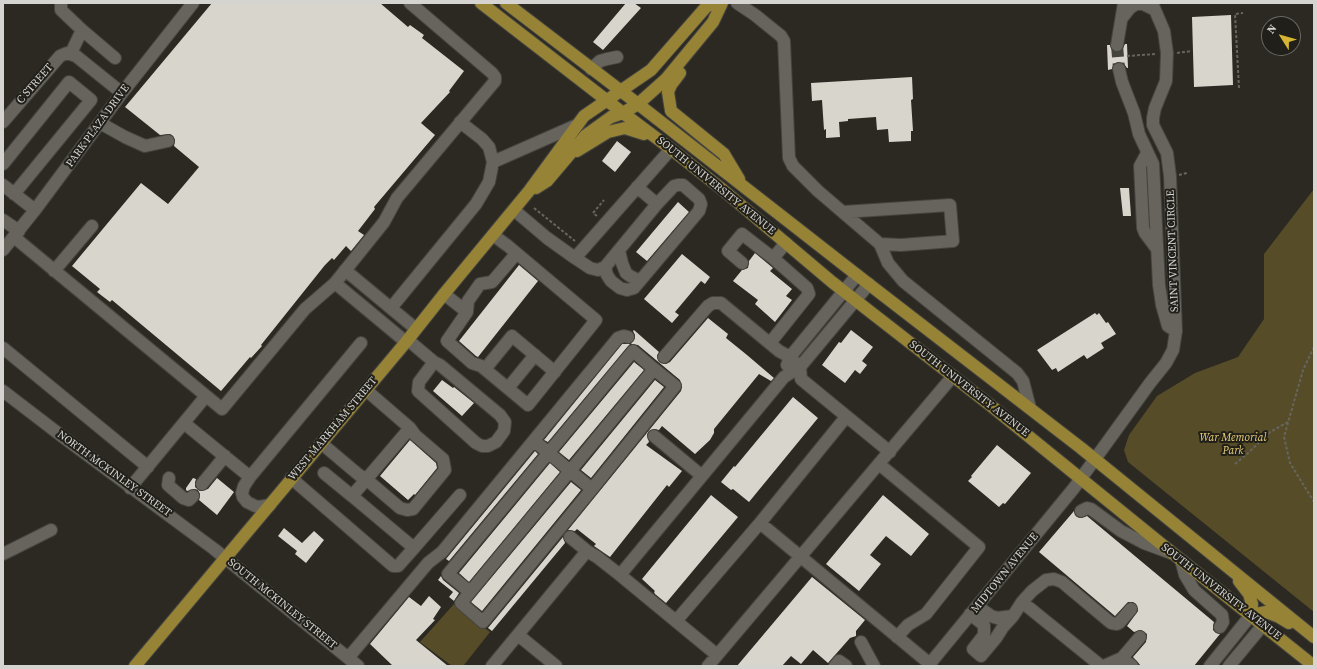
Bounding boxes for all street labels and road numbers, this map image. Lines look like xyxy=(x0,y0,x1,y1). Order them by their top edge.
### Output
street label: C STREET xyxy=(14,61,56,107)
street label: PARK PLAZA DRIVE xyxy=(64,82,132,170)
street label: SOUTH UNIVERSITY AVENUE xyxy=(654,134,778,238)
street label: SAINT VINCENT CIRCLE xyxy=(1164,190,1182,312)
street label: SOUTH UNIVERSITY AVENUE xyxy=(907,338,1031,440)
street label: WEST MARKHAM STREET xyxy=(286,375,380,483)
street label: NORTH MCKINLEY STREET xyxy=(54,428,174,520)
street label: MIDTOWN AVENUE xyxy=(969,530,1041,616)
street label: SOUTH UNIVERSITY AVENUE xyxy=(1159,541,1283,643)
street label: SOUTH MCKINLEY STREET xyxy=(225,556,339,652)

